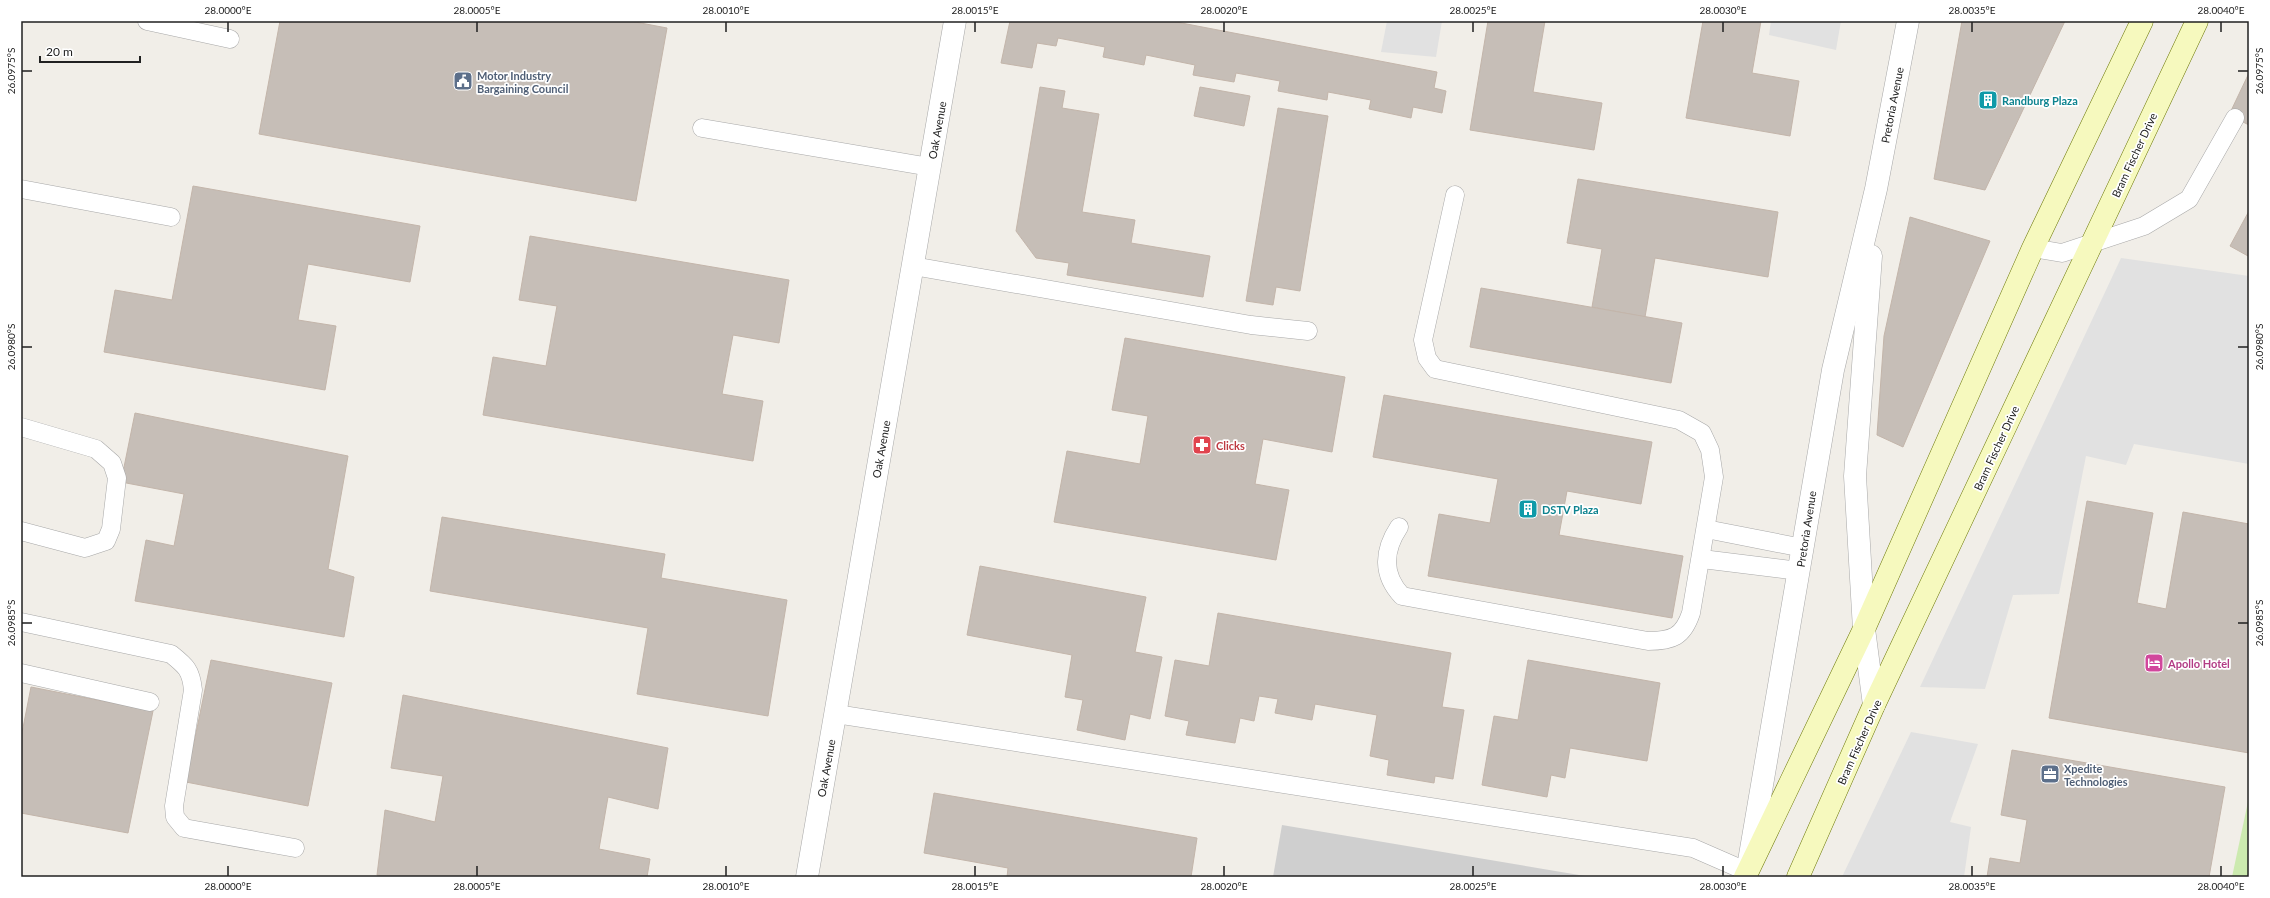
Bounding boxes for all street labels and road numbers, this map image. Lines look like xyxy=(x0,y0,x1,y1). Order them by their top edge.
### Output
street label: Pretoria Avenue xyxy=(1878,66,1906,144)
street label: Oak Avenue xyxy=(926,100,949,160)
street label: Bram Fischer Drive xyxy=(2109,110,2159,199)
street label: Bram Fischer Drive xyxy=(1971,403,2021,492)
street label: Oak Avenue xyxy=(870,419,893,479)
street label: Pretoria Avenue xyxy=(1794,490,1818,568)
street label: Bram Fischer Drive xyxy=(1834,697,1884,787)
street label: Oak Avenue xyxy=(815,738,838,798)

